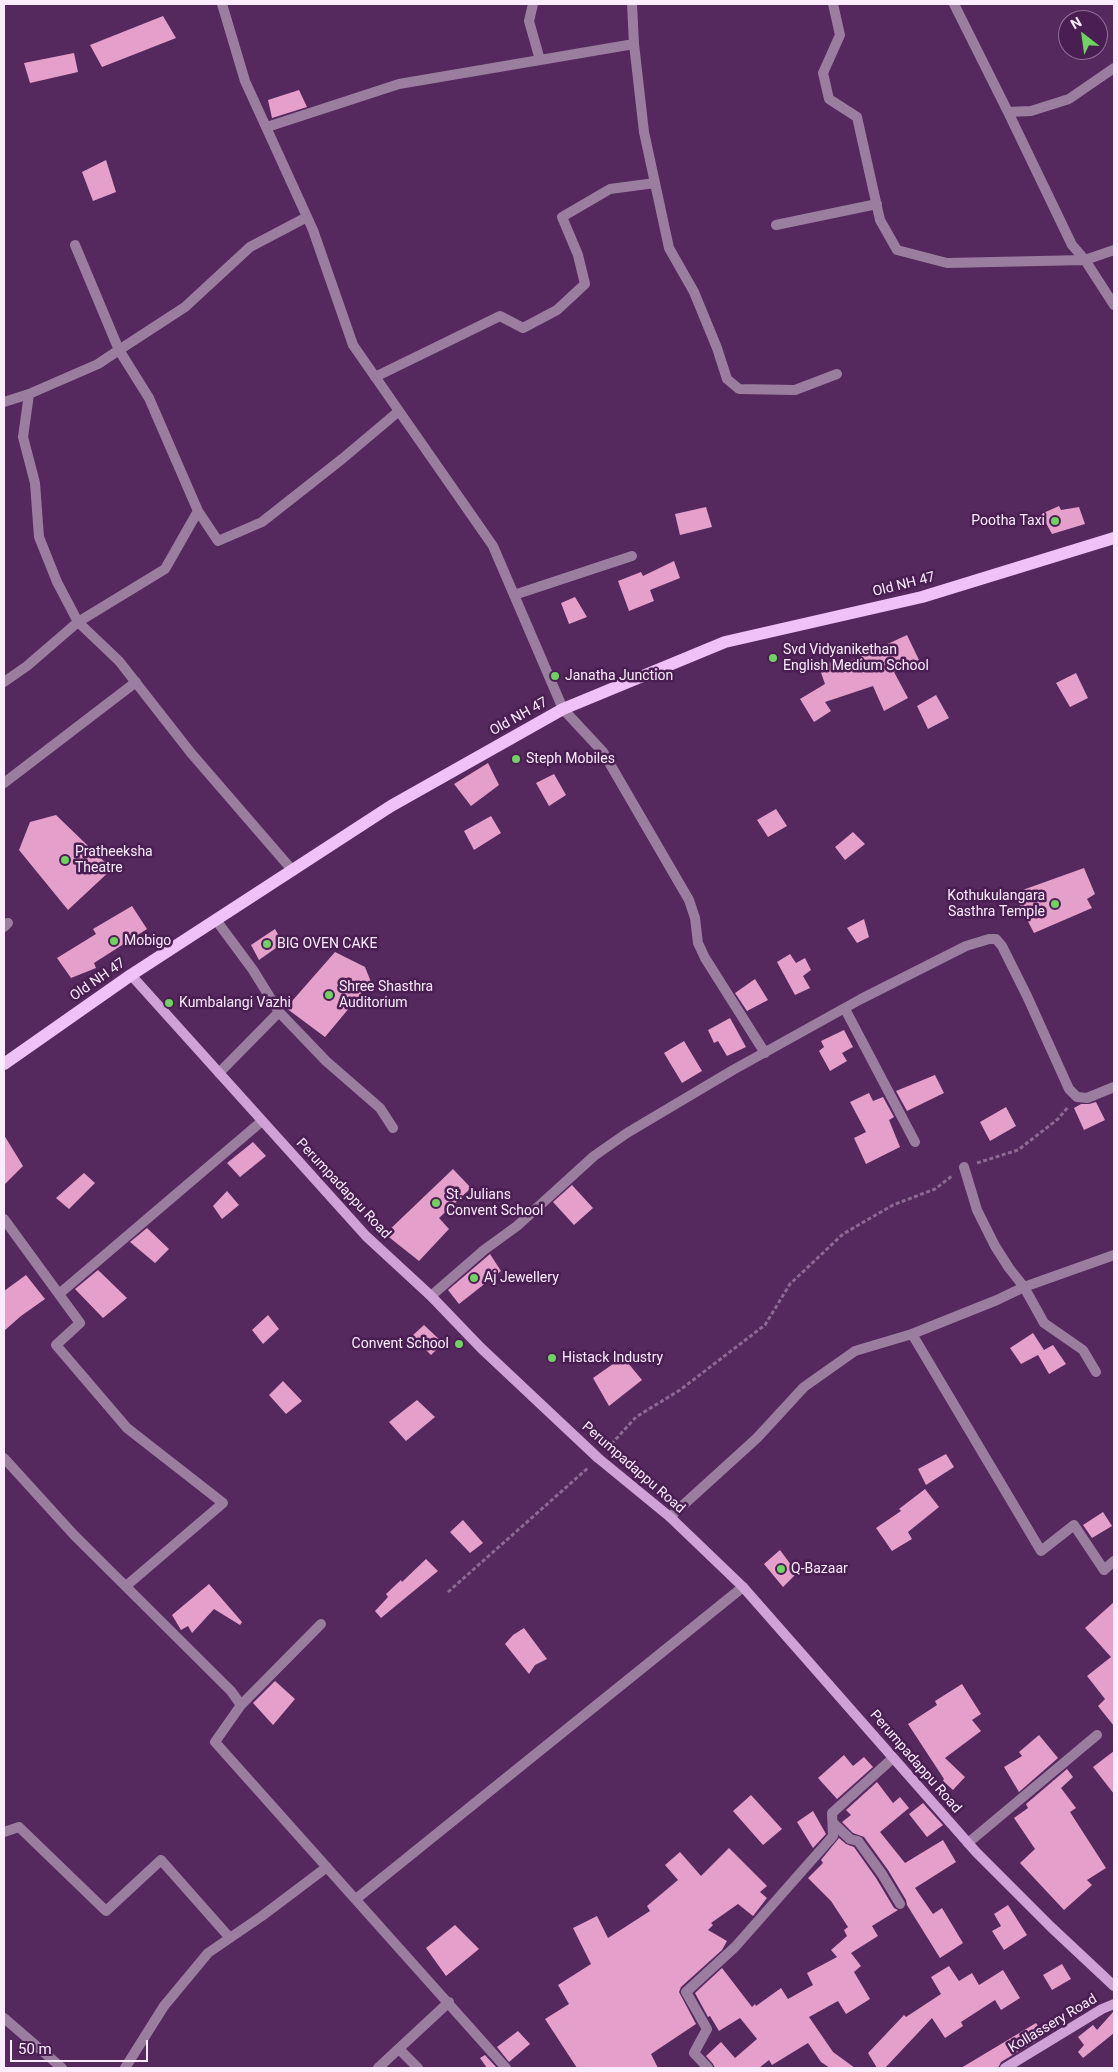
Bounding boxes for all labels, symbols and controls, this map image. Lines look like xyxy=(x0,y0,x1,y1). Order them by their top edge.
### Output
north arrow xyxy=(1058,10,1108,60)
text: N xyxy=(1068,13,1084,32)
place label: Pootha Taxi xyxy=(971,513,1045,529)
marker: Pootha Taxi xyxy=(1049,515,1061,527)
street label: Old NH 47 xyxy=(871,569,937,601)
place label: Svd Vidyanikethan English Medium School xyxy=(783,642,929,674)
marker: Svd Vidyanikethan English Medium School xyxy=(767,652,779,664)
place label: Janatha Junction xyxy=(565,668,673,684)
marker: Janatha Junction xyxy=(549,670,561,682)
street label: Old NH 47 xyxy=(487,694,551,740)
place label: Steph Mobiles xyxy=(526,751,615,767)
marker: Steph Mobiles xyxy=(510,753,522,765)
place label: Pratheeksha Theatre xyxy=(75,844,153,876)
marker: Pratheeksha Theatre xyxy=(59,854,71,866)
place label: Kothukulangara Sasthra Temple xyxy=(947,888,1045,920)
marker: Kothukulangara Sasthra Temple xyxy=(1049,898,1061,910)
place label: Mobigo xyxy=(124,933,171,949)
marker: Mobigo xyxy=(108,935,120,947)
place label: BIG OVEN CAKE xyxy=(277,936,377,952)
marker: BIG OVEN CAKE xyxy=(261,938,273,950)
street label: Old NH 47 xyxy=(67,955,129,1005)
place label: Shree Shasthra Auditorium xyxy=(339,979,433,1012)
marker: Shree Shasthra Auditorium xyxy=(323,989,335,1001)
place label: Kumbalangi Vazhi xyxy=(179,995,291,1011)
marker: Kumbalangi Vazhi xyxy=(163,997,175,1009)
street label: Perumpadappu Road xyxy=(292,1135,394,1243)
place label: St. Julians Convent School xyxy=(446,1187,543,1220)
marker: St. Julians Convent School xyxy=(430,1197,442,1209)
place label: Aj Jewellery xyxy=(484,1270,559,1286)
marker: Aj Jewellery xyxy=(468,1272,480,1284)
place label: Convent School xyxy=(352,1336,449,1352)
marker: Convent School xyxy=(453,1338,465,1350)
place label: Histack Industry xyxy=(562,1350,663,1366)
marker: Histack Industry xyxy=(546,1352,558,1364)
street label: Perumpadappu Road xyxy=(578,1419,688,1517)
place label: Q-Bazaar xyxy=(791,1561,848,1577)
marker: Q-Bazaar xyxy=(775,1563,787,1575)
street label: Perumpadappu Road xyxy=(866,1707,964,1817)
street label: Kollassery Road xyxy=(1006,1991,1100,2057)
scale bar xyxy=(12,2030,150,2062)
text: 50 m xyxy=(18,2040,52,2058)

